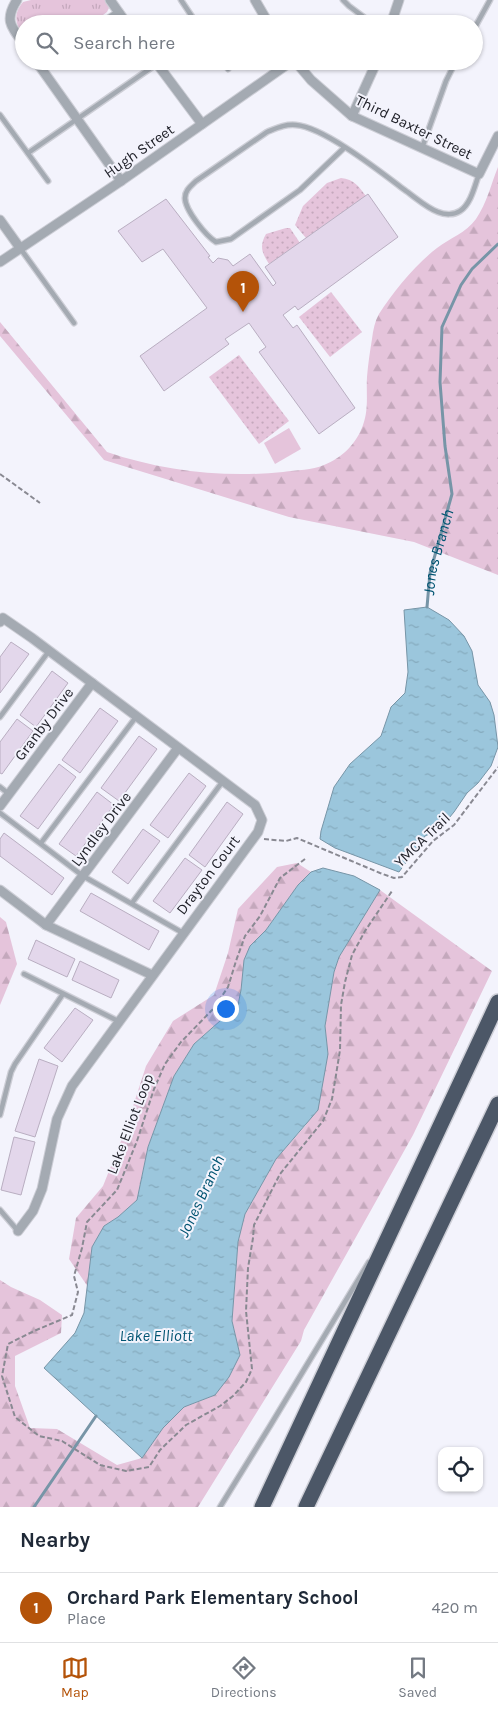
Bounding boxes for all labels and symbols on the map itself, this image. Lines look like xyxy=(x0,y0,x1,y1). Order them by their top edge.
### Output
street label: Third Baxter Street xyxy=(353,91,476,163)
street label: Hugh Street xyxy=(101,120,178,182)
pin: 1 xyxy=(227,271,259,312)
water label: Jones Branch xyxy=(419,507,457,596)
street label: Granby Drive xyxy=(11,684,77,764)
street label: Lyndley Drive xyxy=(67,788,135,870)
street label: YMCA Trail xyxy=(390,809,454,871)
street label: Drayton Court xyxy=(172,832,244,918)
your location xyxy=(213,996,239,1022)
street label: Lake Elliot Loop xyxy=(103,1071,157,1177)
water label: Jones Branch xyxy=(174,1152,228,1240)
water label: Lake Elliott xyxy=(120,1326,193,1345)

